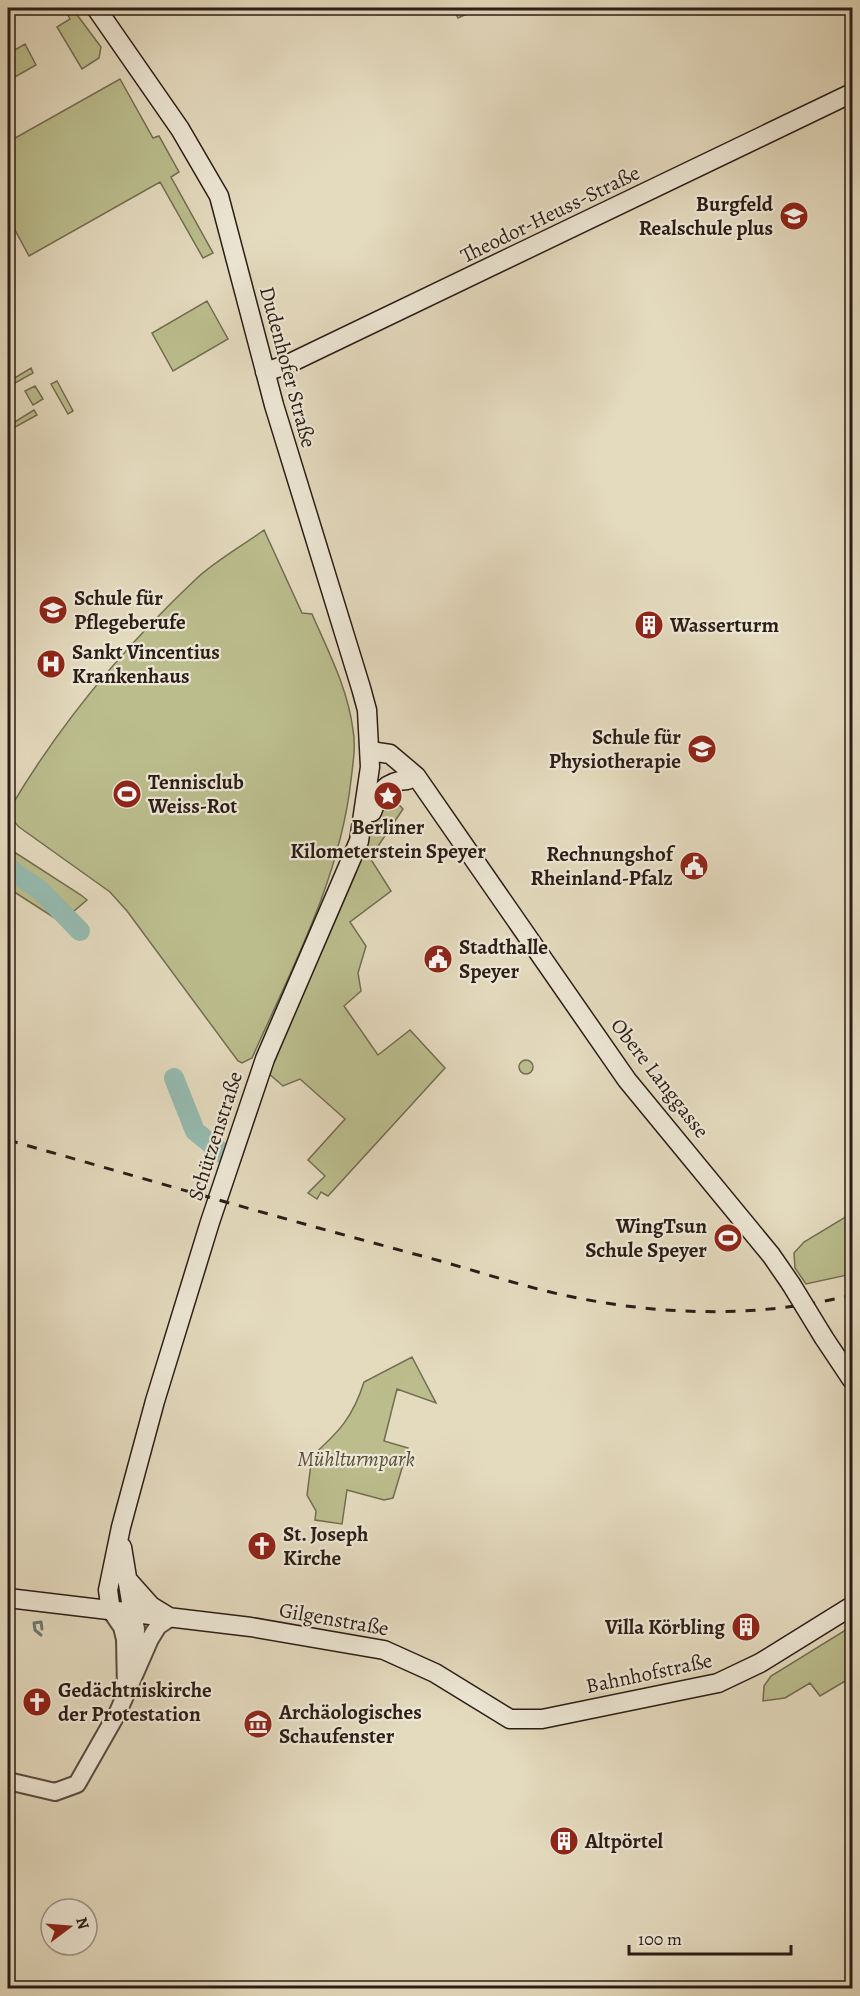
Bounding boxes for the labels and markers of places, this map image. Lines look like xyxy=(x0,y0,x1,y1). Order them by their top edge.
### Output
place label: Burgfeld Realschule plus xyxy=(639,190,774,242)
school or university icon: Burgfeld Realschule plus xyxy=(778,200,810,232)
place label: Schule für Pflegeberufe xyxy=(74,584,186,636)
school or university icon: Schule für Pflegeberufe xyxy=(37,594,69,626)
building icon: Wasserturm xyxy=(633,609,665,641)
place label: Wasserturm xyxy=(669,611,779,639)
place label: Sankt Vincentius Krankenhaus xyxy=(72,638,220,690)
hospital icon: Sankt Vincentius Krankenhaus xyxy=(35,648,67,680)
place label: Schule für Physiotherapie xyxy=(549,723,681,775)
school or university icon: Schule für Physiotherapie xyxy=(686,733,718,765)
place label: Tennisclub Weiss-Rot xyxy=(147,768,244,820)
sports icon: Tennisclub Weiss-Rot xyxy=(111,778,143,810)
place icon: Berliner Kilometerstein Speyer xyxy=(372,780,404,812)
place label: Berliner Kilometerstein Speyer xyxy=(290,813,486,865)
place label: Rechnungshof Rheinland-Pfalz xyxy=(531,840,676,892)
public building icon: Rechnungshof Rheinland-Pfalz xyxy=(678,850,710,882)
place label: Stadthalle Speyer xyxy=(459,933,548,985)
public building icon: Stadthalle Speyer xyxy=(422,943,454,975)
place label: WingTsun Schule Speyer xyxy=(585,1212,707,1264)
sports icon: WingTsun Schule Speyer xyxy=(712,1222,744,1254)
place label: St. Joseph Kirche xyxy=(283,1520,368,1572)
church icon: St. Joseph Kirche xyxy=(246,1530,278,1562)
building icon: Villa Körbling xyxy=(730,1611,762,1643)
place label: Villa Körbling xyxy=(604,1613,725,1641)
place label: Gedächtniskirche der Protestation xyxy=(58,1676,212,1728)
church icon: Gedächtniskirche der Protestation xyxy=(21,1686,53,1718)
place label: Archäologisches Schaufenster xyxy=(278,1698,422,1750)
museum icon: Archäologisches Schaufenster xyxy=(242,1708,274,1740)
building icon: Altpörtel xyxy=(548,1825,580,1857)
place label: Altpörtel xyxy=(584,1827,664,1855)

